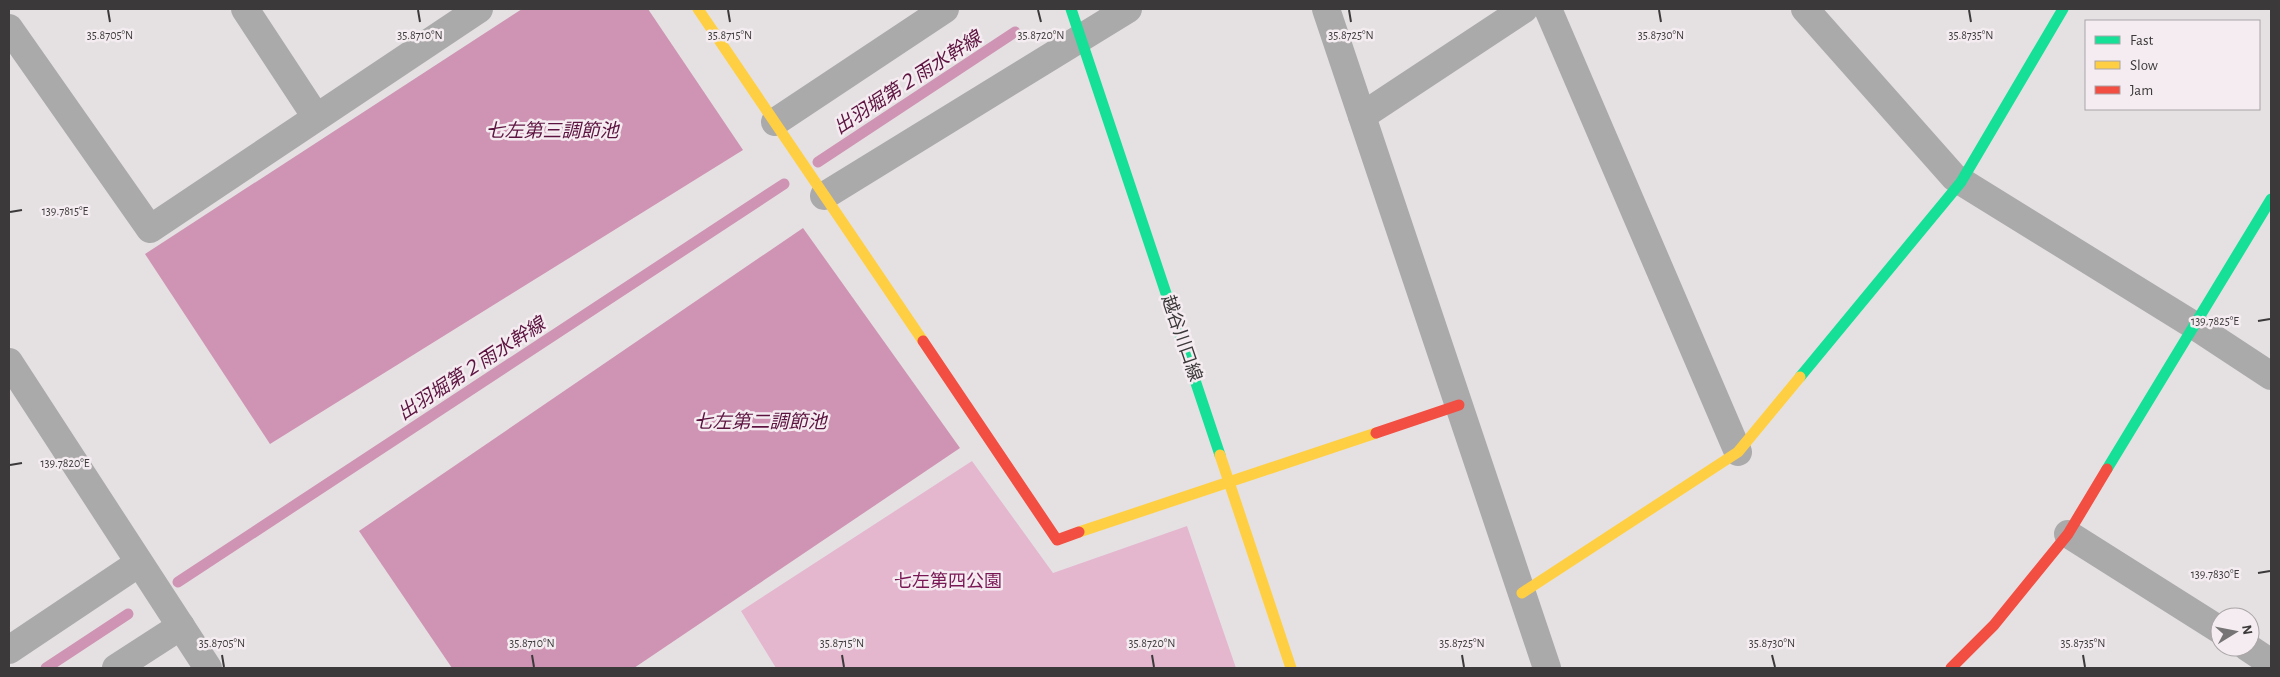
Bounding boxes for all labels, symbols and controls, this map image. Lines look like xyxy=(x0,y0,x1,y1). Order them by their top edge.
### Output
legend xyxy=(2085,20,2260,110)
water label: 出羽堀第２雨水幹線 xyxy=(830,26,986,138)
text: 35.8705°N xyxy=(87,29,133,41)
text: 35.8710°N xyxy=(397,29,443,41)
text: 35.8715°N xyxy=(708,29,752,41)
text: 35.8720°N xyxy=(1018,29,1064,41)
text: 35.8725°N xyxy=(1328,29,1374,41)
text: 35.8730°N xyxy=(1638,29,1684,41)
text: 35.8735°N xyxy=(1948,29,1994,41)
text: Fast xyxy=(2130,33,2154,48)
text: Slow xyxy=(2130,58,2158,73)
text: Jam xyxy=(2130,83,2153,98)
water label: 七左第三調節池 xyxy=(485,120,620,141)
text: 139.7815°E xyxy=(42,205,89,217)
street label: 越谷川口線 xyxy=(1158,292,1206,384)
water label: 出羽堀第２雨水幹線 xyxy=(394,312,550,424)
text: 139.7825°E xyxy=(2191,315,2239,327)
water label: 七左第二調節池 xyxy=(693,411,828,432)
text: 139.7820°E xyxy=(40,457,90,469)
text: 139.7830°E xyxy=(2191,568,2240,580)
park label: 七左第四公園 xyxy=(894,571,1002,591)
north arrow xyxy=(2210,607,2260,657)
text: N xyxy=(2239,624,2255,636)
text: 35.8705°N xyxy=(199,637,245,649)
text: 35.8710°N xyxy=(509,637,555,649)
text: 35.8715°N xyxy=(820,637,864,649)
text: 35.8720°N xyxy=(1129,637,1175,649)
text: 35.8725°N xyxy=(1439,637,1485,649)
text: 35.8730°N xyxy=(1749,637,1795,649)
text: 35.8735°N xyxy=(2060,637,2106,649)

